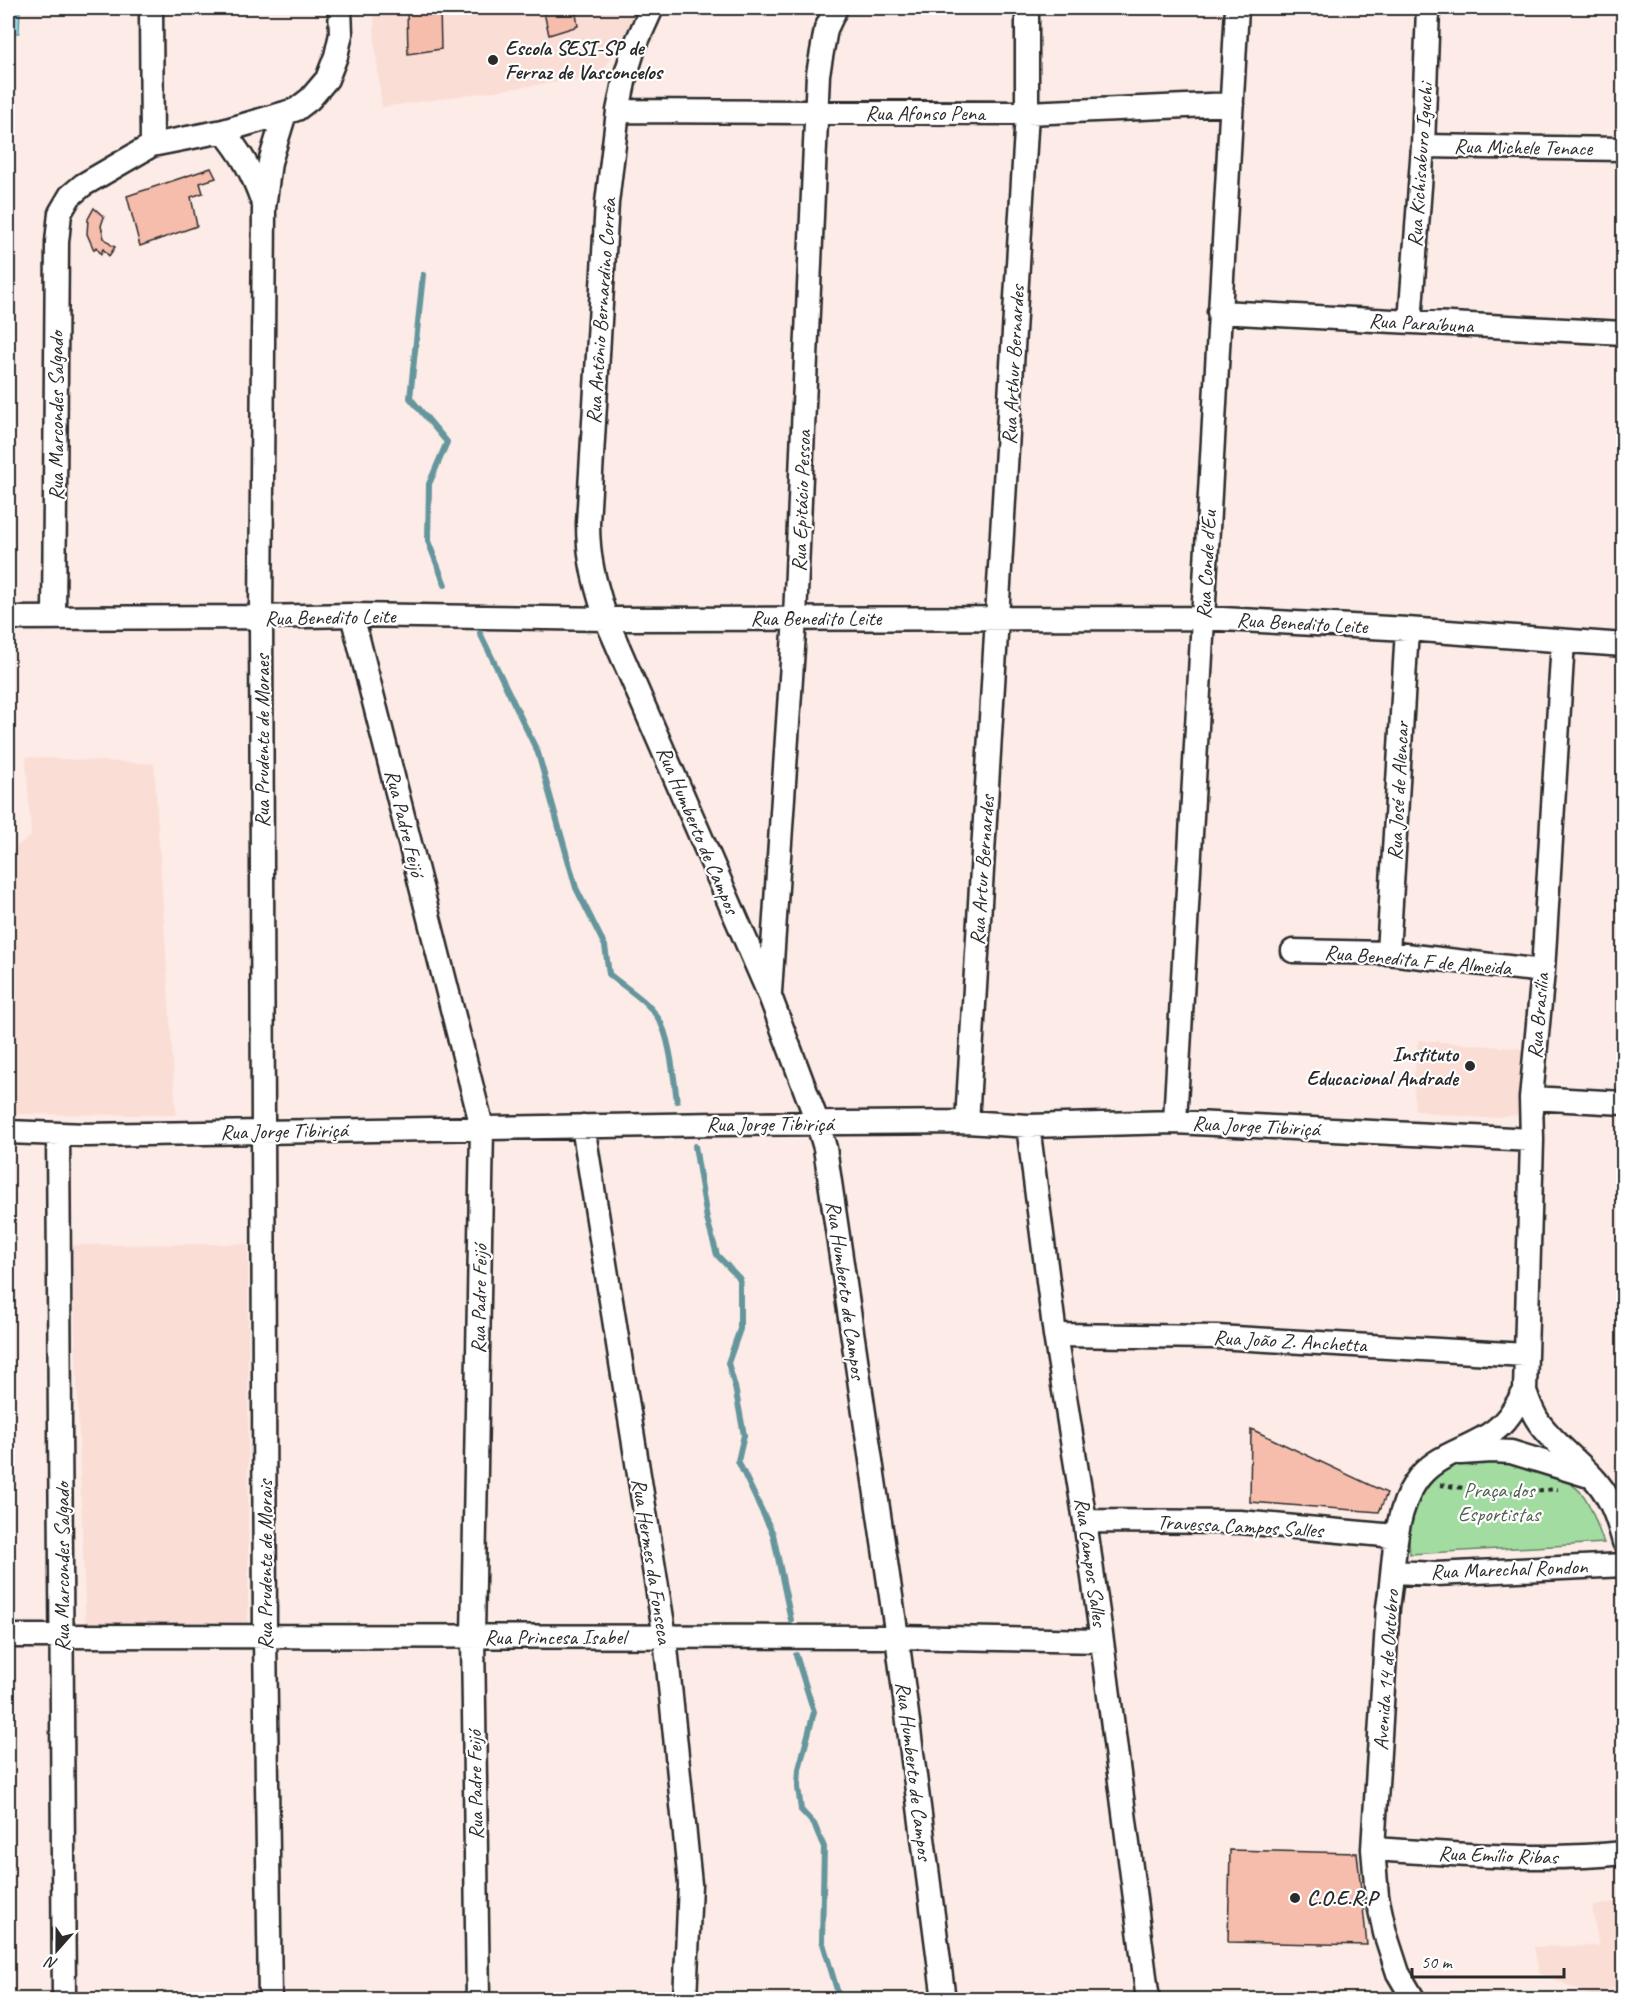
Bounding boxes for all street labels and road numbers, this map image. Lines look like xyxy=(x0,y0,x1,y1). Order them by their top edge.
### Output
street label: Rua Kichisaburo Iguchi xyxy=(1401,79,1439,248)
street label: Rua Afonso Pena xyxy=(865,100,987,126)
street label: Rua Michele Tenace xyxy=(1454,133,1594,161)
street label: Rua Antônio Bernardino Corrêa xyxy=(580,196,622,425)
street label: Rua Arthur Bernardes xyxy=(996,283,1030,445)
street label: Rua Paraíbuna xyxy=(1368,307,1475,339)
street label: Rua Marcondes Salgado xyxy=(43,329,69,501)
street label: Rua Epitácio Pessoa xyxy=(786,428,817,572)
street label: Rua Conde d'Eu xyxy=(1190,509,1222,620)
street label: Rua Benedito Leite xyxy=(264,603,397,631)
street label: Rua Benedito Leite xyxy=(751,605,883,631)
street label: Rua Benedito Leite xyxy=(1236,607,1369,639)
street label: Rua Prudente de Moraes xyxy=(249,653,275,827)
street label: Rua José de Alencar xyxy=(1381,719,1415,861)
street label: Rua Humberto de Campos xyxy=(651,742,746,920)
street label: Rua Padre Feijó xyxy=(379,767,431,882)
street label: Rua Artur Bernardes xyxy=(964,792,1000,946)
street label: Rua Benedita F de Almeida xyxy=(1324,939,1514,981)
street label: Rua Brasília xyxy=(1521,971,1555,1060)
street label: Rua Jorge Tibiriçá xyxy=(1192,1110,1322,1142)
street label: Rua Jorge Tibiriçá xyxy=(706,1111,836,1137)
street label: Rua Jorge Tibiriçá xyxy=(220,1117,350,1145)
street label: Rua Humberto de Campos xyxy=(821,1199,872,1383)
street label: Rua Padre Feijó xyxy=(465,1242,493,1354)
street label: Rua João Z. Anchetta xyxy=(1213,1324,1369,1358)
street label: Rua Hermes da Fonseca xyxy=(626,1476,678,1647)
street label: Rua Prudente de Morais xyxy=(252,1478,278,1650)
street label: Rua Marcondes Salgado xyxy=(49,1480,75,1652)
street label: Rua Campos Salles xyxy=(1069,1496,1113,1630)
street label: Travessa Campos Salles xyxy=(1157,1509,1325,1543)
street label: Rua Marechal Rondon xyxy=(1430,1553,1588,1585)
street label: Avenida 14 de Outubro xyxy=(1367,1587,1405,1751)
street label: Rua Princesa Isabel xyxy=(484,1624,629,1650)
street label: Rua Humberto de Campos xyxy=(890,1680,938,1864)
street label: Rua Padre Feijó xyxy=(461,1728,489,1840)
street label: Rua Emílio Ribas xyxy=(1438,1840,1560,1870)

